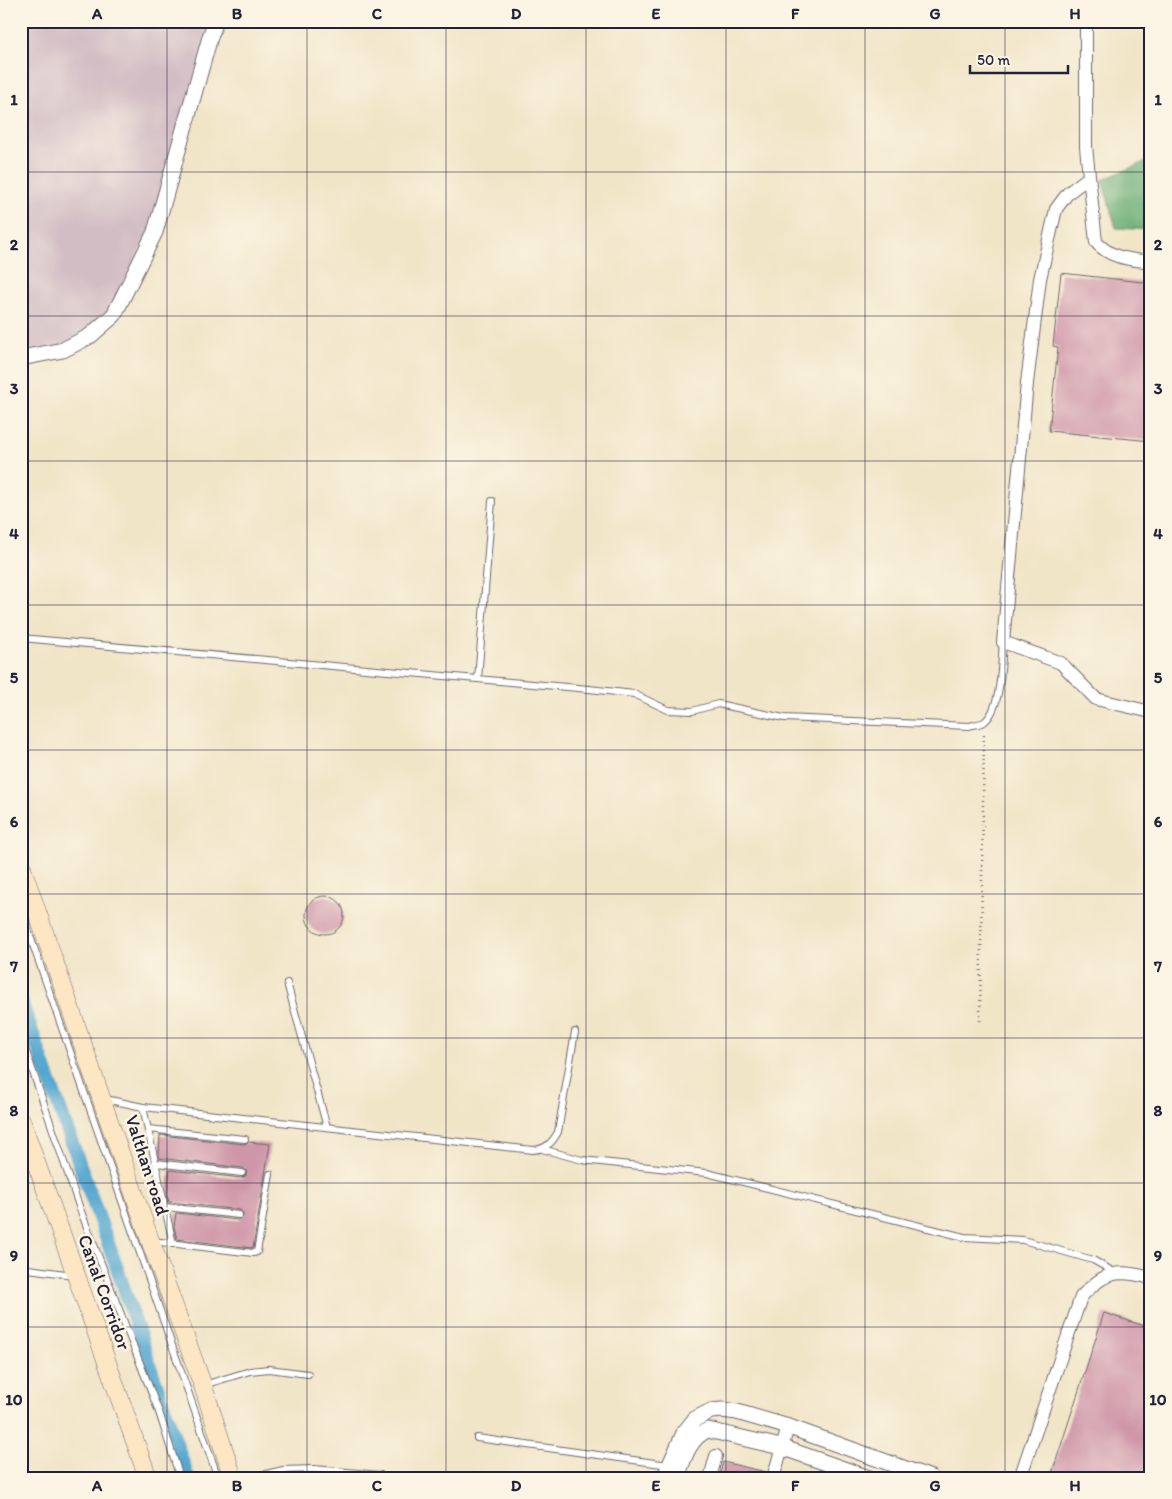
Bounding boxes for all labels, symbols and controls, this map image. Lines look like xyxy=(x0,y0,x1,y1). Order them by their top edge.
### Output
text: A xyxy=(91,4,103,23)
text: B xyxy=(232,4,243,23)
text: C xyxy=(372,4,383,23)
text: D xyxy=(511,4,522,23)
text: E xyxy=(652,4,661,23)
text: F xyxy=(791,4,800,23)
text: G xyxy=(929,4,941,23)
text: H xyxy=(1069,4,1081,23)
scale bar xyxy=(970,42,1067,74)
text: 50 m xyxy=(977,51,1010,69)
text: 1 xyxy=(10,90,18,109)
text: 1 xyxy=(1154,90,1162,109)
text: 2 xyxy=(10,235,19,254)
text: 2 xyxy=(1154,235,1163,254)
text: 3 xyxy=(10,379,19,398)
text: 3 xyxy=(1154,379,1163,398)
text: 4 xyxy=(9,524,19,543)
text: 4 xyxy=(1153,524,1163,543)
text: 5 xyxy=(10,668,19,687)
text: 5 xyxy=(1154,668,1163,687)
text: 6 xyxy=(10,812,19,831)
text: 6 xyxy=(1154,812,1163,831)
text: 7 xyxy=(9,957,18,976)
text: 7 xyxy=(1153,957,1162,976)
text: 8 xyxy=(10,1101,19,1120)
text: 8 xyxy=(1154,1101,1163,1120)
street label: Valthan road xyxy=(120,1112,175,1219)
street label: Canal Corridor xyxy=(73,1231,136,1353)
text: 9 xyxy=(10,1246,18,1265)
text: 9 xyxy=(1154,1246,1162,1265)
text: 10 xyxy=(5,1390,23,1409)
text: 10 xyxy=(1149,1390,1167,1409)
text: A xyxy=(91,1476,103,1495)
text: B xyxy=(232,1476,243,1495)
text: C xyxy=(372,1476,383,1495)
text: D xyxy=(511,1476,522,1495)
text: E xyxy=(652,1476,661,1495)
text: F xyxy=(791,1476,800,1495)
text: G xyxy=(929,1476,941,1495)
text: H xyxy=(1069,1476,1081,1495)

